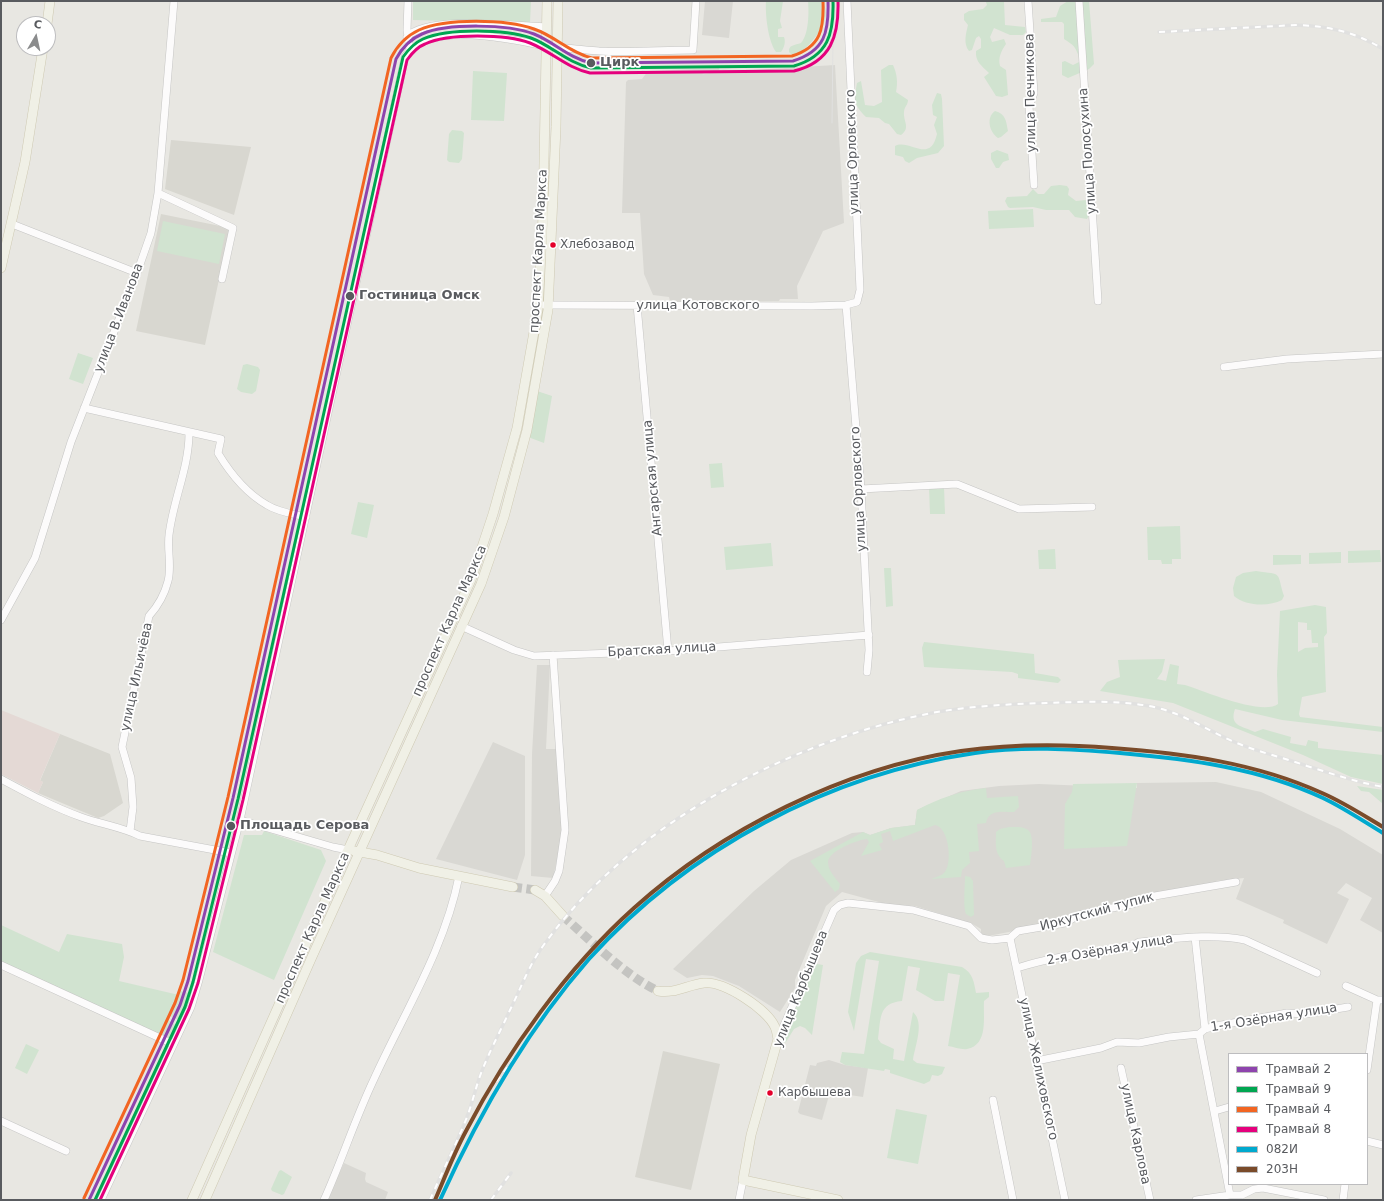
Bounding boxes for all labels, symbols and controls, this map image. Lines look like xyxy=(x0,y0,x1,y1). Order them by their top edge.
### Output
north arrow xyxy=(16,16,56,56)
text: С xyxy=(33,18,43,32)
street label: улица Печникова xyxy=(1022,33,1040,153)
place label: Цирк xyxy=(600,55,639,71)
marker: Цирк xyxy=(585,57,597,69)
street label: улица Полосухина xyxy=(1076,87,1100,215)
street label: улица Орловского xyxy=(843,89,863,215)
street label: проспект Карла Маркса xyxy=(527,169,551,333)
place label: Хлебозавод xyxy=(560,238,634,252)
marker: Хлебозавод xyxy=(548,240,558,250)
street label: улица В.Иванова xyxy=(91,261,147,375)
place label: Гостиница Омск xyxy=(359,288,480,304)
marker: Гостиница Омск xyxy=(344,290,356,302)
street label: улица Котовского xyxy=(636,298,760,314)
street label: Ангарская улица xyxy=(640,419,666,537)
street label: улица Орловского xyxy=(848,426,870,552)
street label: проспект Карла Маркса xyxy=(409,543,491,699)
street label: улица Ильичёва xyxy=(118,621,156,733)
street label: Братская улица xyxy=(607,639,717,661)
place label: Площадь Серова xyxy=(240,818,369,834)
marker: Площадь Серова xyxy=(225,820,237,832)
street label: проспект Карла Маркса xyxy=(272,850,354,1006)
street label: Иркутский тупик xyxy=(1038,889,1156,935)
street label: улица Карбышева xyxy=(770,928,832,1050)
street label: 2-я Озёрная улица xyxy=(1046,931,1174,969)
street label: улица Желиховского xyxy=(1015,996,1061,1142)
street label: 1-я Озёрная улица xyxy=(1210,1000,1338,1036)
legend xyxy=(1228,1053,1368,1185)
text: Трамвай 2 xyxy=(1266,1062,1331,1076)
street label: улица Карлова xyxy=(1117,1082,1153,1186)
text: Трамвай 9 xyxy=(1266,1082,1331,1096)
place label: Карбышева xyxy=(778,1086,851,1100)
marker: Карбышева xyxy=(765,1088,775,1098)
text: Трамвай 4 xyxy=(1266,1102,1331,1116)
text: Трамвай 8 xyxy=(1266,1122,1331,1136)
text: 082И xyxy=(1266,1142,1298,1156)
text: 203Н xyxy=(1266,1162,1298,1176)

